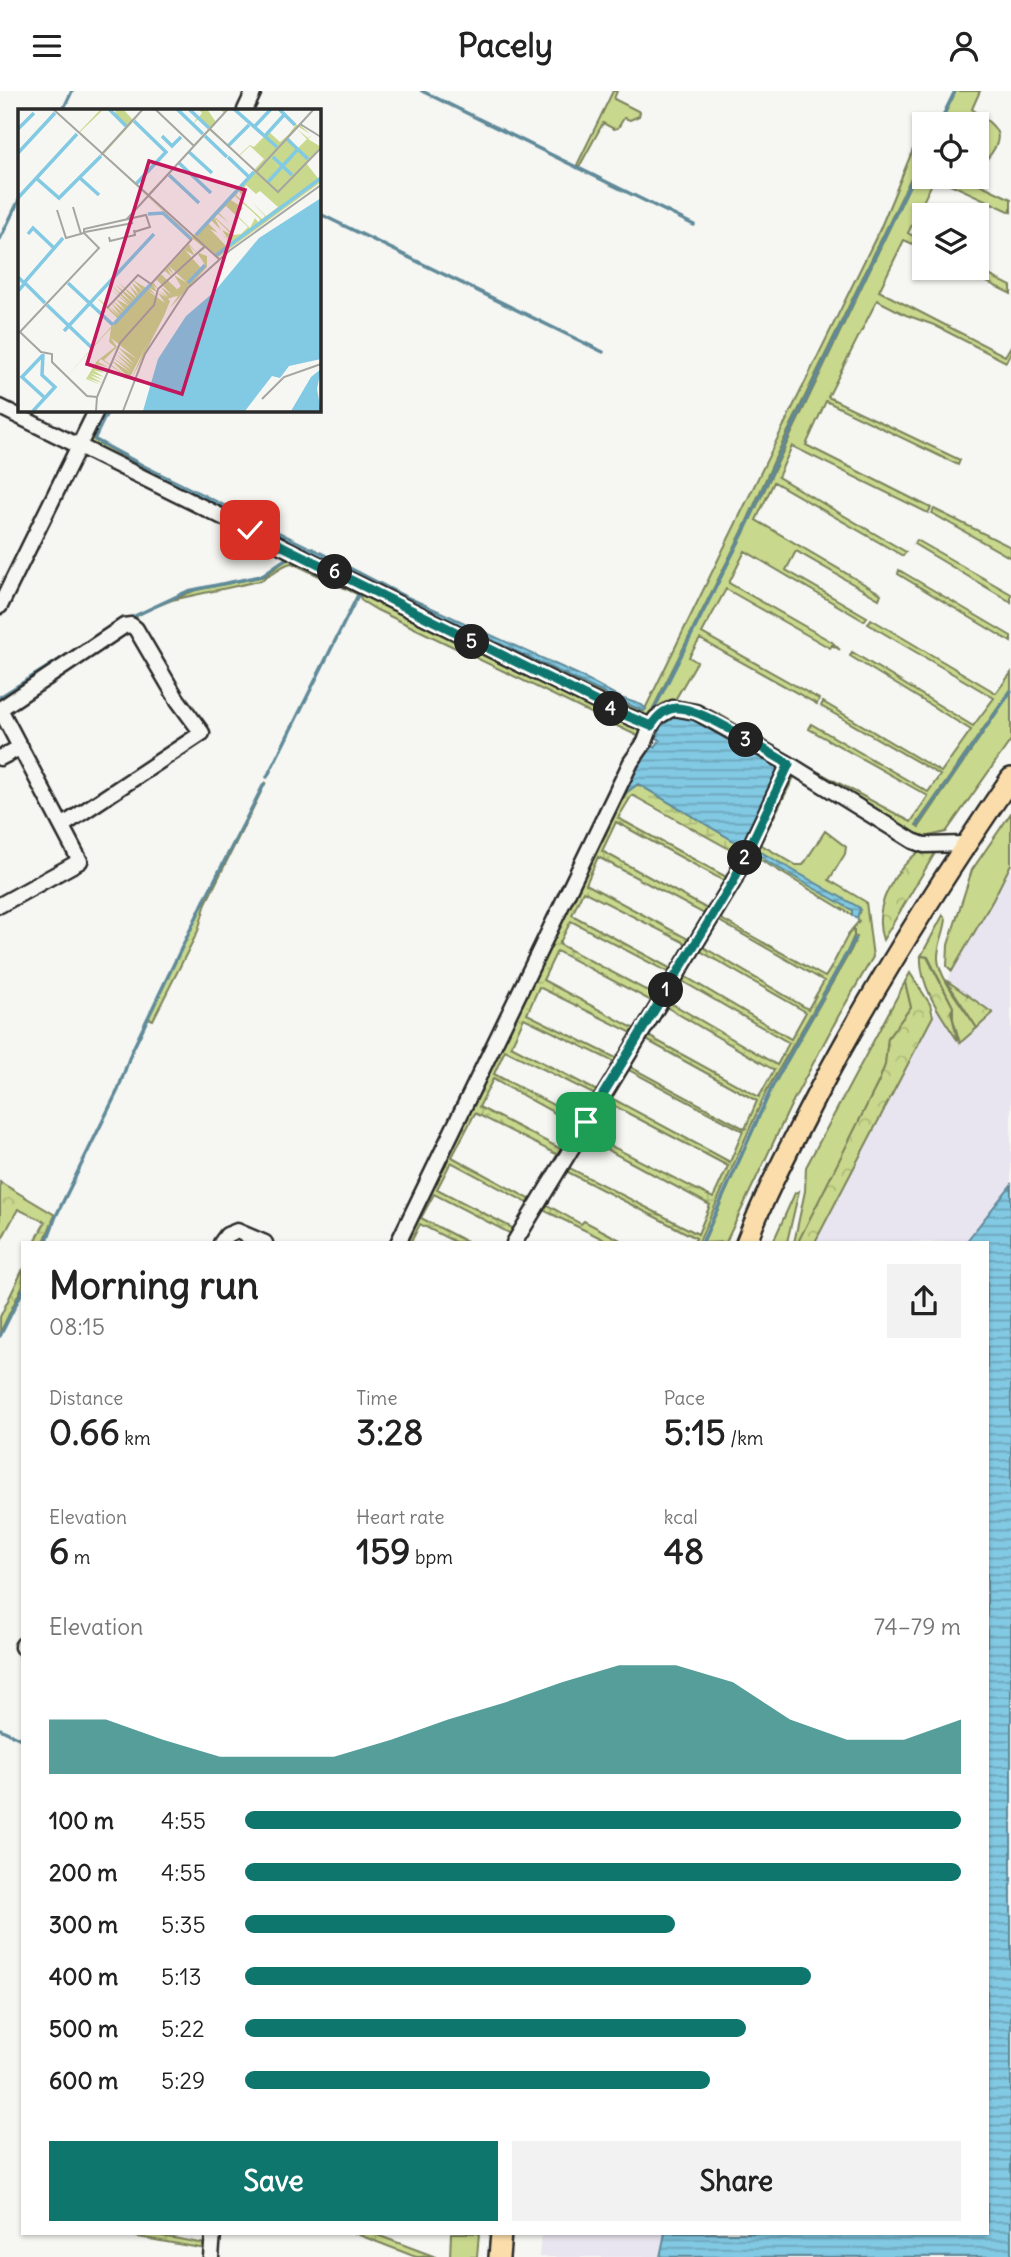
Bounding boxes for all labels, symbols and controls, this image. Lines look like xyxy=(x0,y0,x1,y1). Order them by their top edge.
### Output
text: Pacely xyxy=(458,25,553,66)
icon: menu xyxy=(28,27,66,65)
icon: person xyxy=(945,27,983,65)
inset map xyxy=(18,109,320,411)
map controls xyxy=(912,112,989,280)
button: locate xyxy=(912,112,989,189)
button: layers xyxy=(912,203,989,280)
pin xyxy=(220,500,280,560)
icon: check xyxy=(231,511,269,549)
pin: 6 xyxy=(318,554,352,589)
text: 6 xyxy=(329,559,340,583)
pin: 5 xyxy=(454,625,490,659)
text: 5 xyxy=(466,629,477,653)
pin: 4 xyxy=(594,691,628,727)
text: 4 xyxy=(605,696,616,720)
pin: 3 xyxy=(728,723,764,757)
text: 3 xyxy=(740,727,751,751)
pin: 2 xyxy=(728,841,762,875)
text: 2 xyxy=(739,845,750,869)
pin: 1 xyxy=(648,972,684,1007)
text: 1 xyxy=(662,977,669,1001)
pin xyxy=(556,1092,616,1152)
icon: arrive xyxy=(567,1103,605,1141)
text: Morning run xyxy=(49,1262,259,1309)
button: share xyxy=(887,1264,961,1338)
text: 08:15 xyxy=(49,1312,105,1341)
text: Distance xyxy=(49,1386,123,1410)
text: Time xyxy=(356,1386,397,1410)
text: Pace xyxy=(664,1386,705,1410)
text: 0.66 xyxy=(49,1410,120,1454)
text: 3:28 xyxy=(356,1410,423,1454)
text: 5:15 xyxy=(664,1410,726,1454)
text: km xyxy=(120,1426,151,1450)
text: /km xyxy=(726,1426,764,1450)
text: Elevation xyxy=(49,1505,127,1529)
text: Heart rate xyxy=(356,1505,444,1529)
text: kcal xyxy=(664,1505,698,1529)
text: 6 xyxy=(49,1529,69,1573)
text: 159 xyxy=(356,1529,410,1573)
text: 48 xyxy=(664,1529,704,1573)
text: m xyxy=(69,1545,90,1569)
text: bpm xyxy=(410,1545,453,1569)
text: Elevation xyxy=(49,1612,143,1641)
text: 74–79 m xyxy=(874,1612,961,1641)
text: 100 m xyxy=(49,1806,114,1835)
text: 4:55 xyxy=(161,1806,206,1835)
text: 200 m xyxy=(49,1858,118,1887)
text: 4:55 xyxy=(161,1858,206,1887)
text: 300 m xyxy=(49,1910,118,1939)
text: 5:35 xyxy=(161,1910,206,1939)
text: 400 m xyxy=(49,1962,118,1991)
text: 5:13 xyxy=(161,1962,202,1991)
text: 500 m xyxy=(49,2014,118,2043)
text: 5:22 xyxy=(161,2014,205,2043)
text: 600 m xyxy=(49,2066,118,2095)
text: 5:29 xyxy=(161,2066,205,2095)
button: Save xyxy=(49,2141,498,2221)
button: Share xyxy=(512,2141,961,2221)

